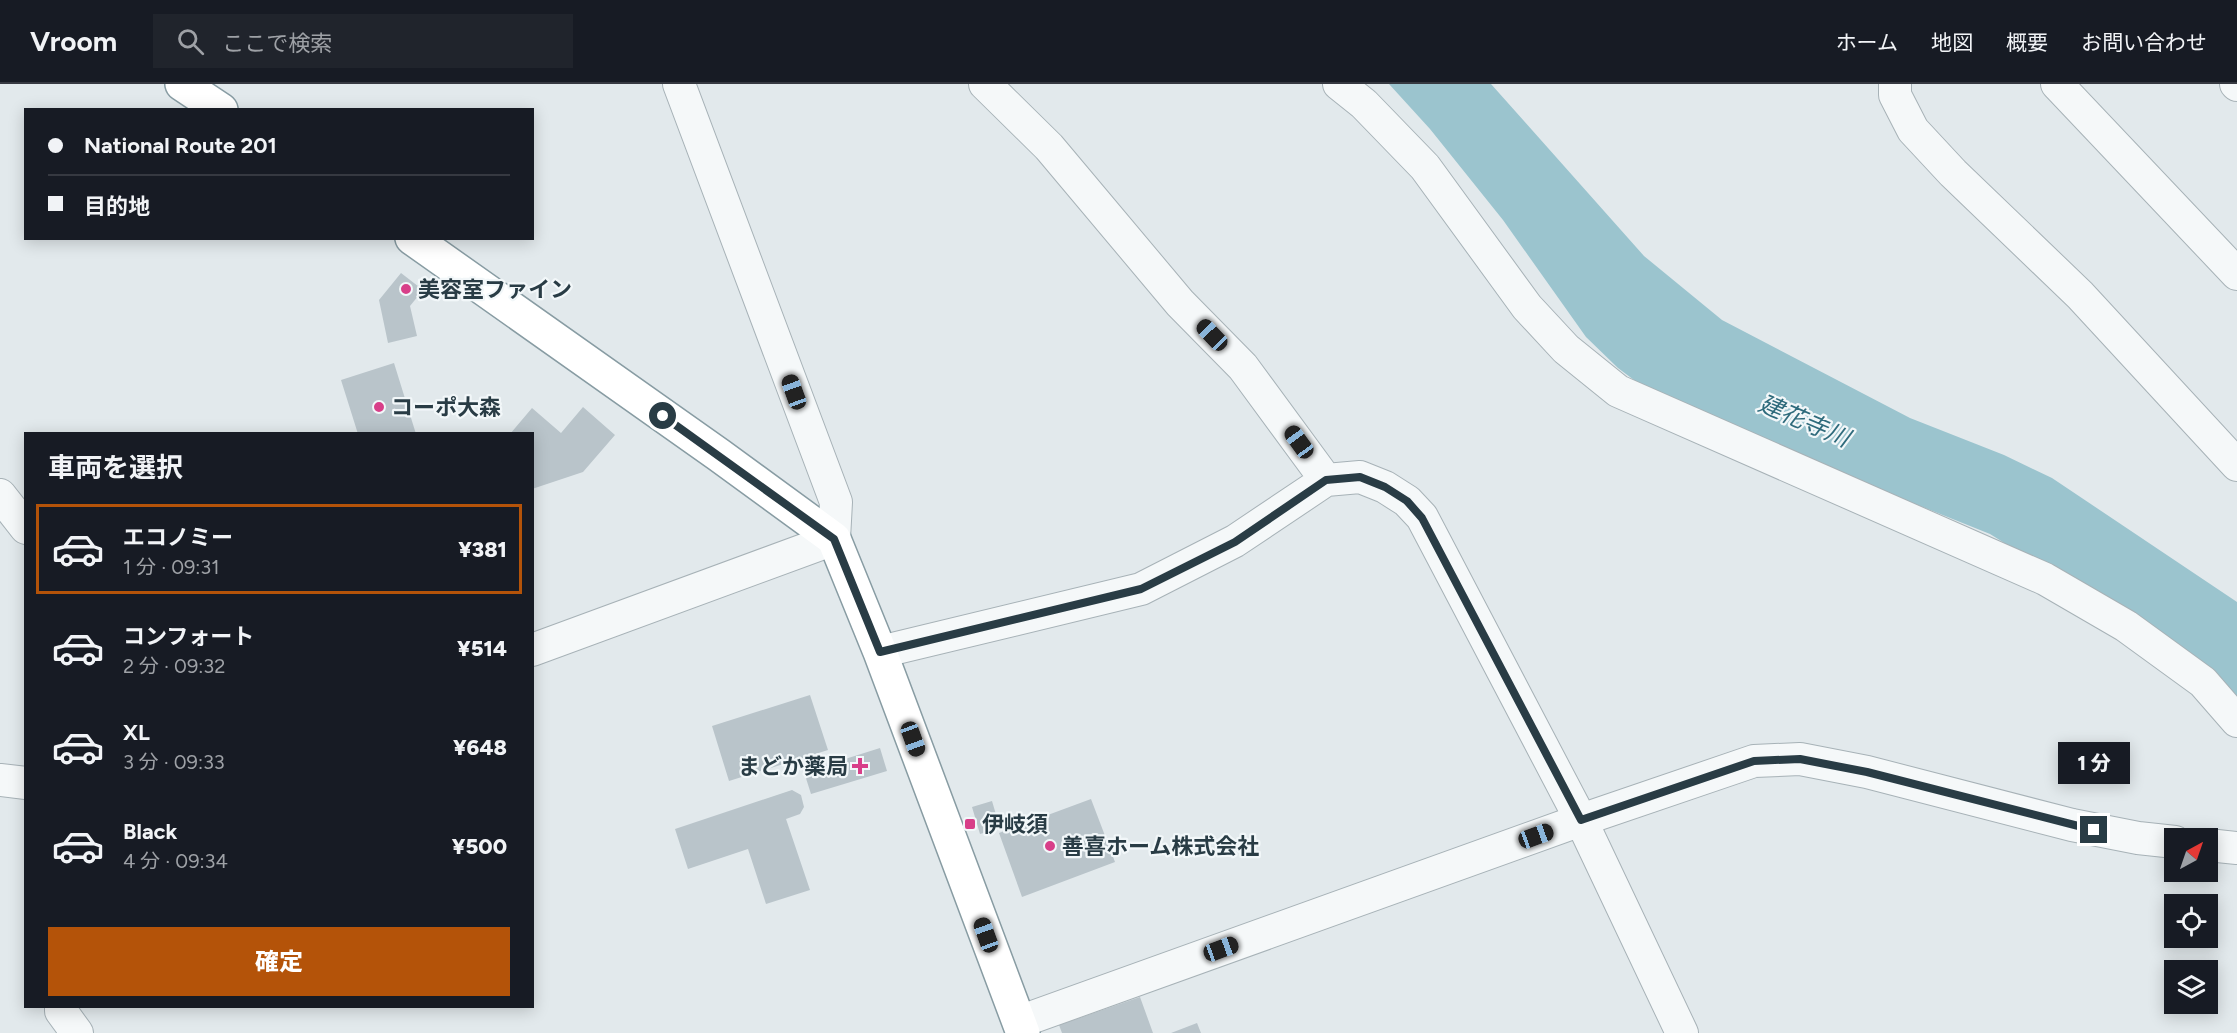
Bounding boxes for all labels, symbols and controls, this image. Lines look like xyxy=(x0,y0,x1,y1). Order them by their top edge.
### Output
search box xyxy=(153,14,573,68)
text: Vroom xyxy=(30,24,117,58)
icon: search xyxy=(174,25,207,58)
text: ここで検索 xyxy=(222,30,332,57)
text: ホーム xyxy=(1836,30,1898,55)
text: 地図 xyxy=(1931,30,1973,55)
text: 概要 xyxy=(2006,30,2048,55)
text: お問い合わせ xyxy=(2081,30,2207,55)
text: National Route 201 xyxy=(84,132,277,159)
text: 目的地 xyxy=(84,193,150,220)
place label: 美容室ファイン xyxy=(418,276,572,303)
marker: 美容室ファイン xyxy=(399,282,413,296)
car xyxy=(1193,316,1231,354)
car xyxy=(779,372,809,412)
water label: 建花寺川 xyxy=(1754,388,1857,454)
place label: コーポ大森 xyxy=(391,394,501,421)
marker: コーポ大森 xyxy=(372,400,386,414)
route start xyxy=(649,402,676,429)
car xyxy=(1281,422,1317,462)
text: 車両を選択 xyxy=(48,451,183,484)
icon: car xyxy=(51,522,105,576)
text: エコノミー xyxy=(123,524,233,551)
text: ¥381 xyxy=(458,536,507,563)
text: 1 分 · 09:31 xyxy=(123,555,220,579)
icon: car xyxy=(51,621,105,675)
text: コンフォート xyxy=(123,623,254,650)
text: ¥514 xyxy=(457,635,507,662)
text: 2 分 · 09:32 xyxy=(123,654,225,678)
text: XL xyxy=(123,719,150,746)
car xyxy=(898,719,928,759)
icon: car xyxy=(51,720,105,774)
text: ¥648 xyxy=(453,734,507,761)
callout: 1 分 xyxy=(2058,743,2130,785)
text: 3 分 · 09:33 xyxy=(123,750,225,774)
text: 1 分 xyxy=(2077,751,2111,775)
place label: まどか薬局 xyxy=(738,753,848,780)
marker: まどか薬局 xyxy=(853,759,867,773)
place label: 伊岐須 xyxy=(982,811,1048,838)
route end xyxy=(2080,816,2107,843)
marker: 伊岐須 xyxy=(963,817,977,831)
text: Black xyxy=(123,818,177,845)
icon: car xyxy=(51,819,105,873)
car xyxy=(1516,821,1556,851)
north arrow xyxy=(2164,828,2218,882)
map controls xyxy=(2164,828,2218,1014)
text: ¥500 xyxy=(452,833,507,860)
place label: 善喜ホーム株式会社 xyxy=(1062,833,1259,860)
marker: 善喜ホーム株式会社 xyxy=(1043,839,1057,853)
text: 4 分 · 09:34 xyxy=(123,849,228,873)
button: locate xyxy=(2164,894,2218,948)
car xyxy=(971,915,1001,955)
button: 確定 xyxy=(48,927,510,996)
car xyxy=(1201,934,1241,964)
button: layers xyxy=(2164,960,2218,1014)

